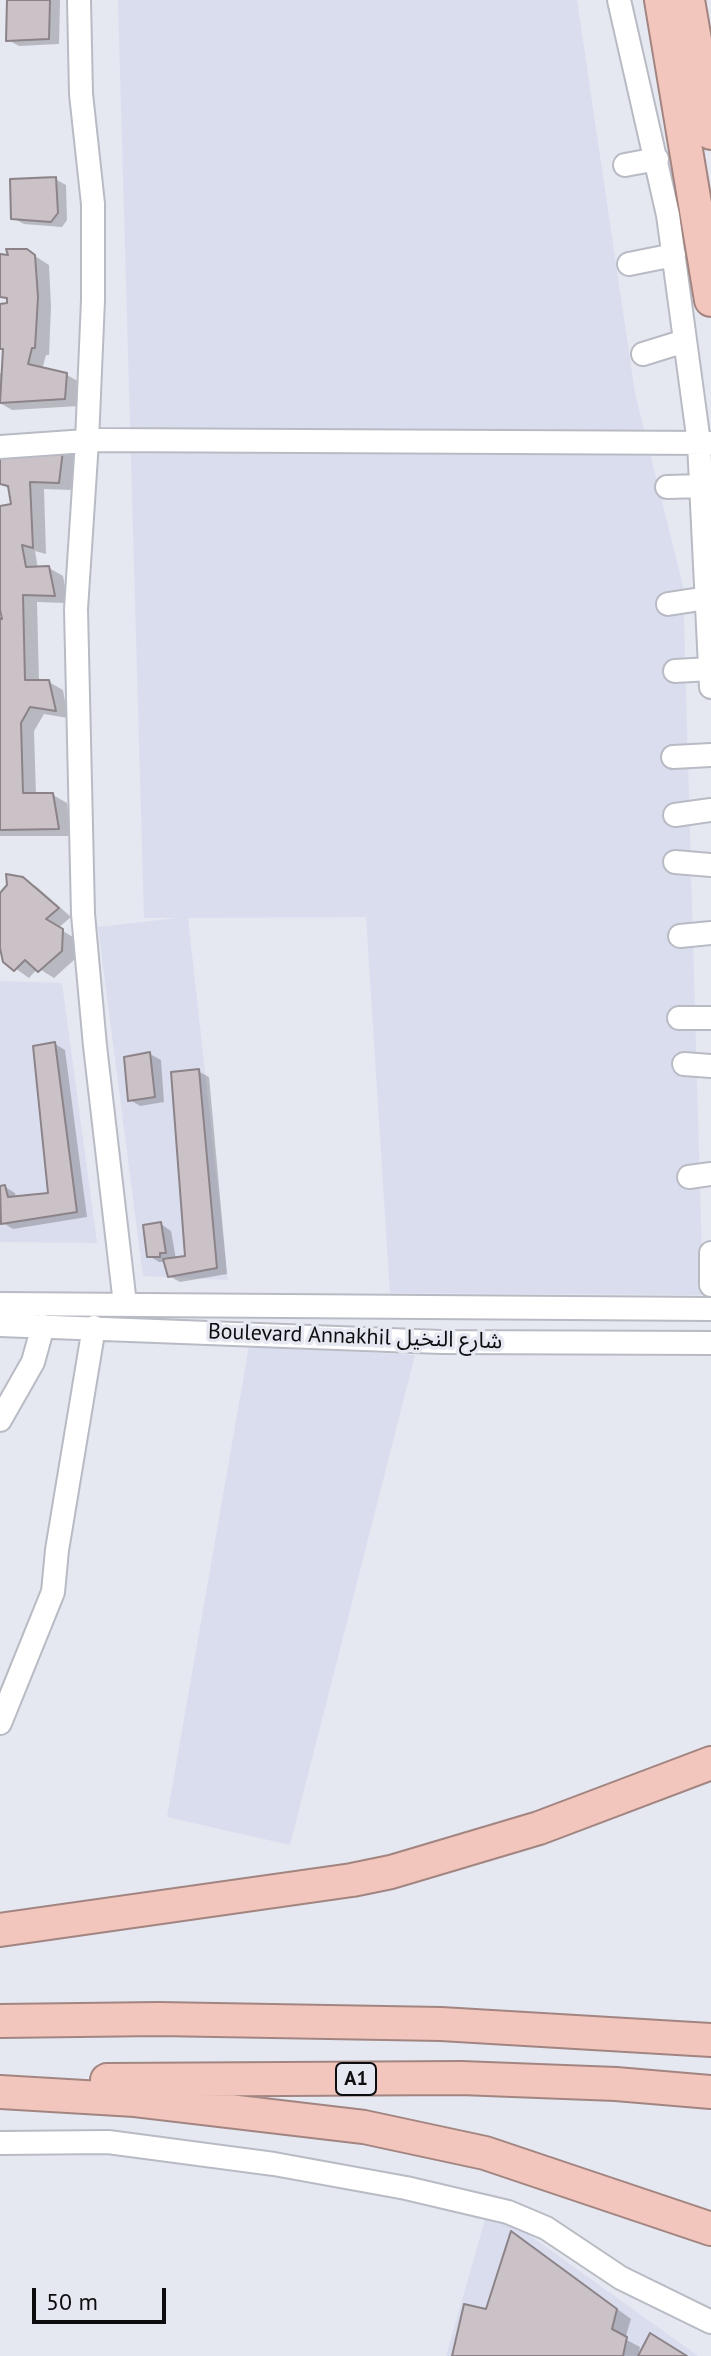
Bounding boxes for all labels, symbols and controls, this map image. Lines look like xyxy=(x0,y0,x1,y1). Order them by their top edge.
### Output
street label: Boulevard Annakhil شارع النخيل xyxy=(207,1319,503,1355)
road number: A1 xyxy=(336,2063,376,2095)
scale bar xyxy=(36,2272,170,2322)
text: 50 m xyxy=(46,2286,98,2317)

